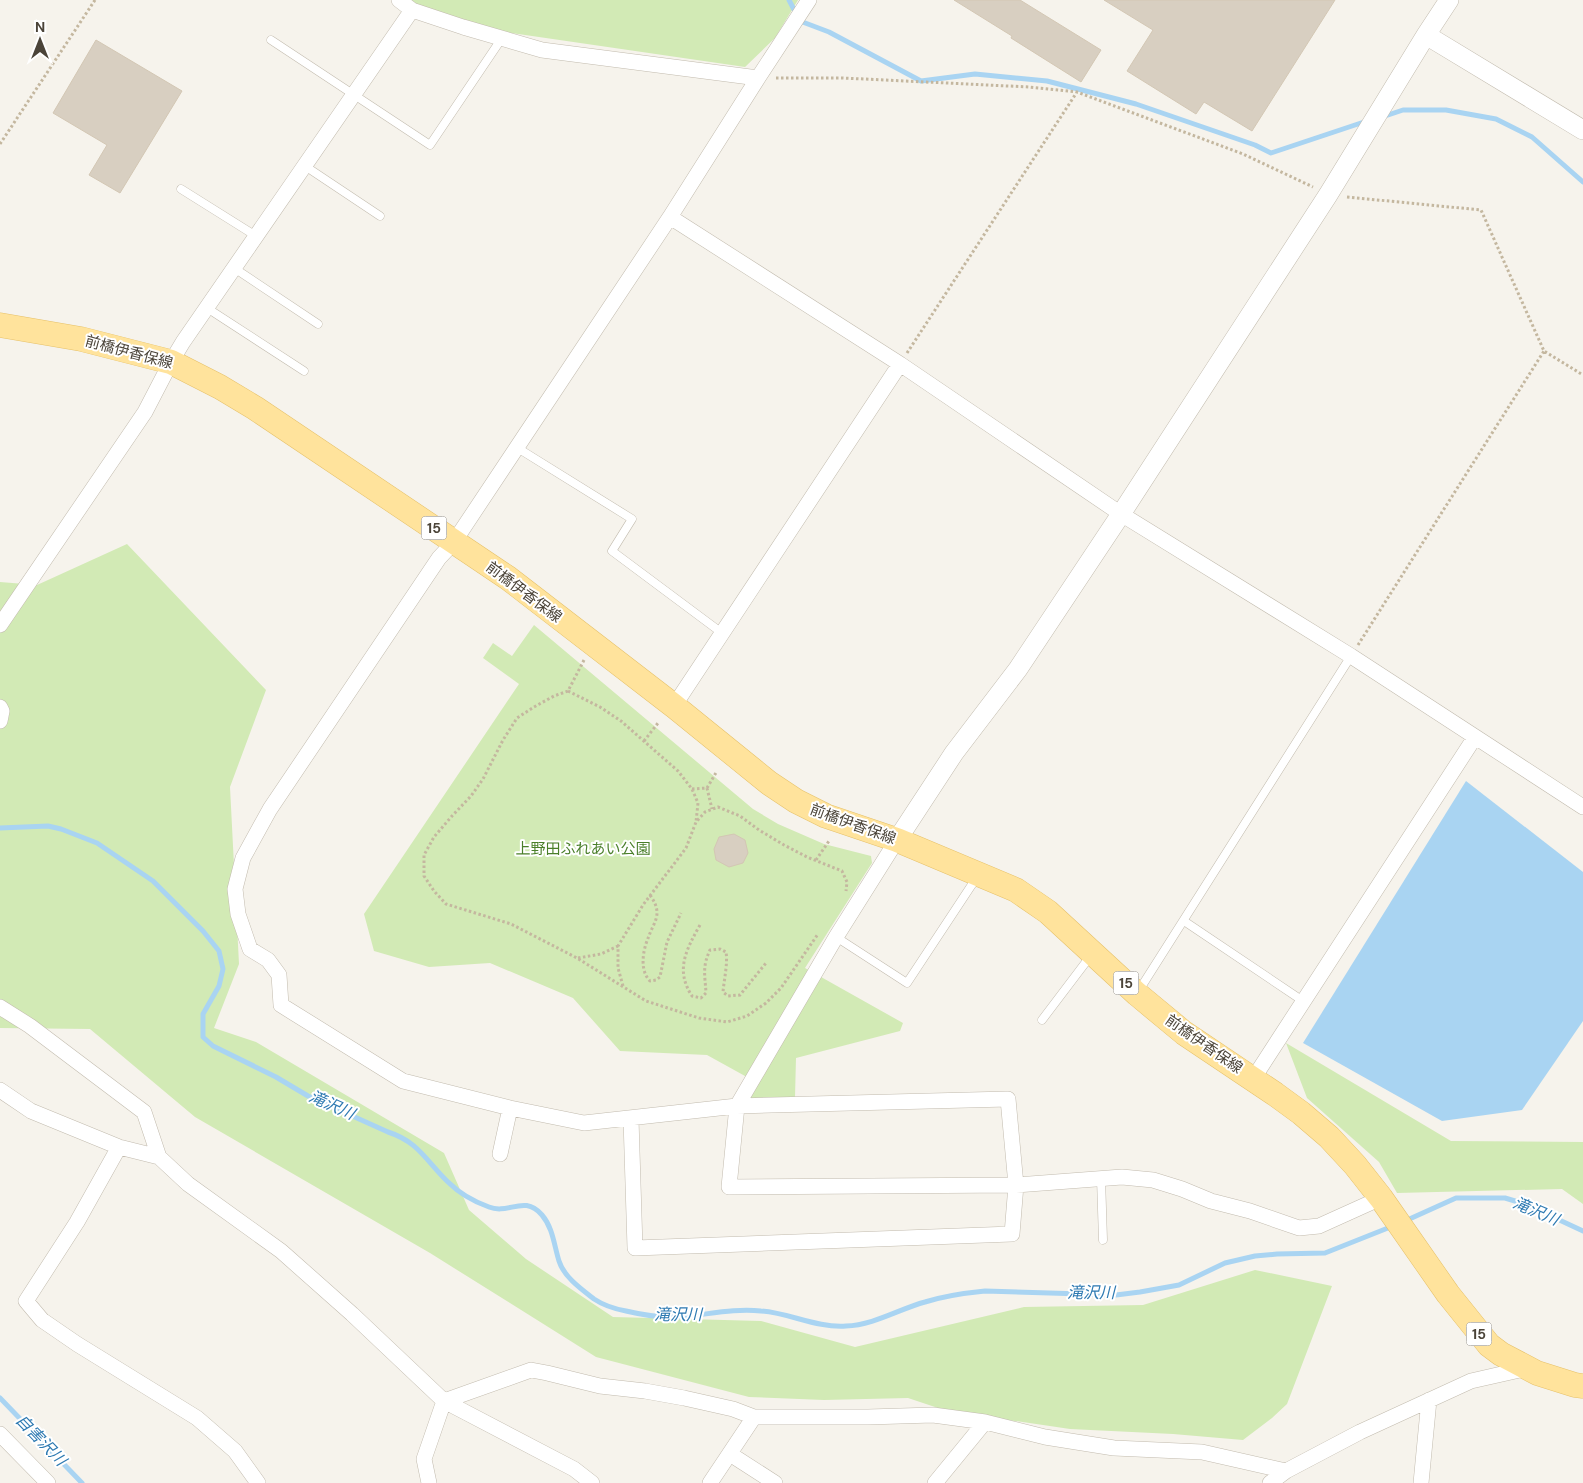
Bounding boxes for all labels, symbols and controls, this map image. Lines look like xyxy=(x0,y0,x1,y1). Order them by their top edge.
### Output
north arrow xyxy=(15,15,65,65)
text: N xyxy=(35,18,45,36)
street label: 前橋伊香保線 xyxy=(83,331,175,373)
road number: 15 xyxy=(422,516,446,540)
street label: 前橋伊香保線 xyxy=(482,557,566,627)
street label: 前橋伊香保線 xyxy=(807,799,899,849)
park label: 上野田ふれあい公園 xyxy=(515,839,651,859)
road number: 15 xyxy=(1114,971,1138,994)
street label: 前橋伊香保線 xyxy=(1161,1010,1247,1078)
water label: 滝沢川 xyxy=(306,1086,360,1125)
water label: 滝沢川 xyxy=(1510,1192,1564,1231)
water label: 滝沢川 xyxy=(1067,1282,1117,1303)
water label: 滝沢川 xyxy=(654,1304,704,1325)
road number: 15 xyxy=(1466,1322,1492,1346)
water label: 自害沢川 xyxy=(11,1410,72,1472)

